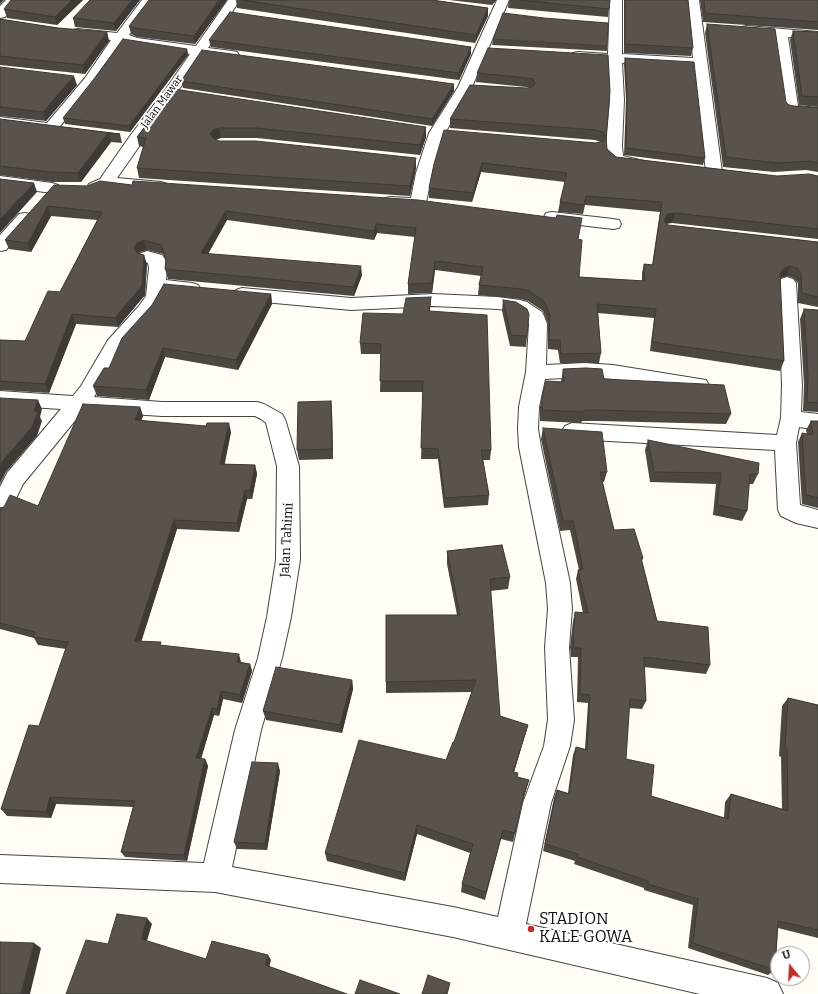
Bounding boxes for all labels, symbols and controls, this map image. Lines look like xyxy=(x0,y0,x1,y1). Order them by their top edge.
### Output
street label: Jalan Mawar xyxy=(138,73,186,131)
street label: Jalan Tahimi xyxy=(277,502,297,578)
place label: STADION KALE GOWA xyxy=(539,910,632,948)
marker: STADION KALE GOWA xyxy=(526,924,536,934)
north arrow xyxy=(770,946,810,986)
text: U xyxy=(781,948,792,963)

